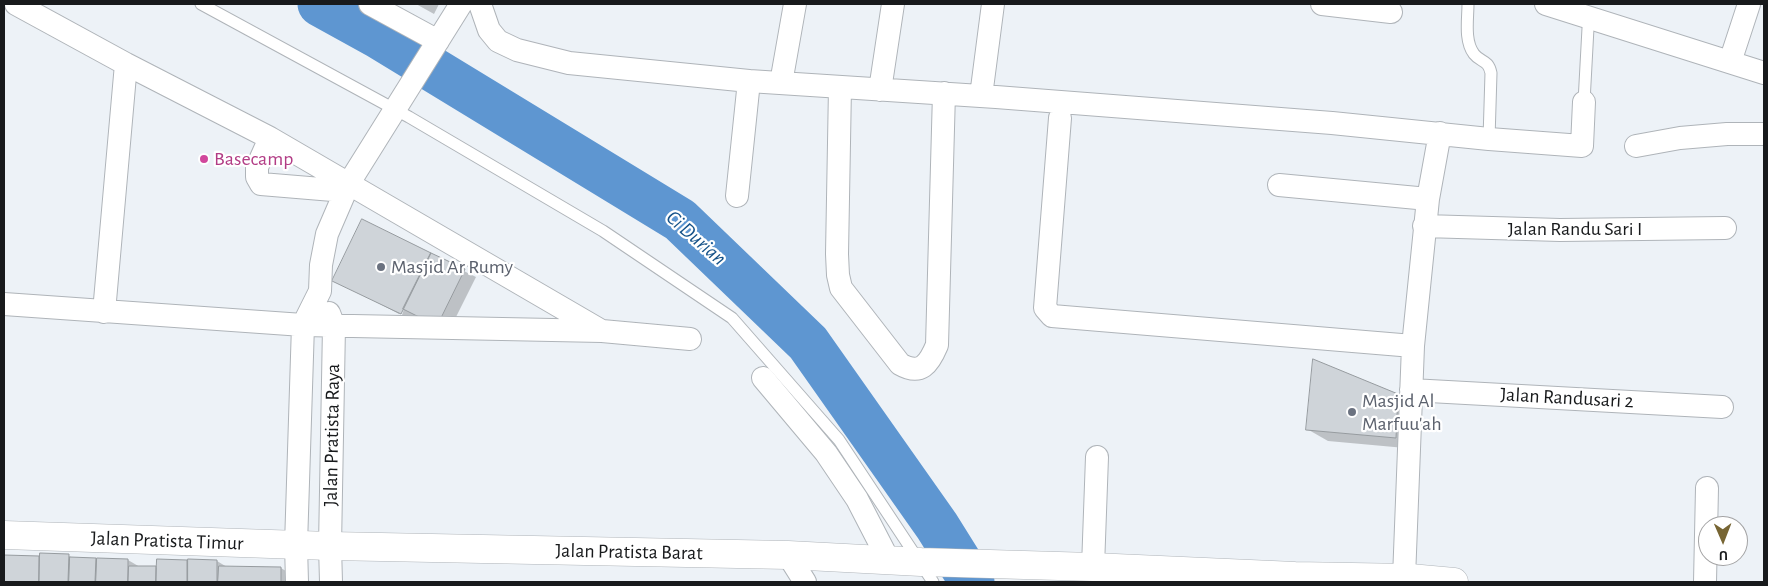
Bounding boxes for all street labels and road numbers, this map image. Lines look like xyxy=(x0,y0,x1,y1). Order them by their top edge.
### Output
street label: Jalan Randu Sari I xyxy=(1508,217,1642,241)
street label: Jalan Pratista Raya xyxy=(319,363,345,507)
street label: Jalan Randusari 2 xyxy=(1500,383,1634,413)
street label: Jalan Pratista Timur xyxy=(90,526,244,556)
street label: Jalan Pratista Barat xyxy=(555,539,703,565)

